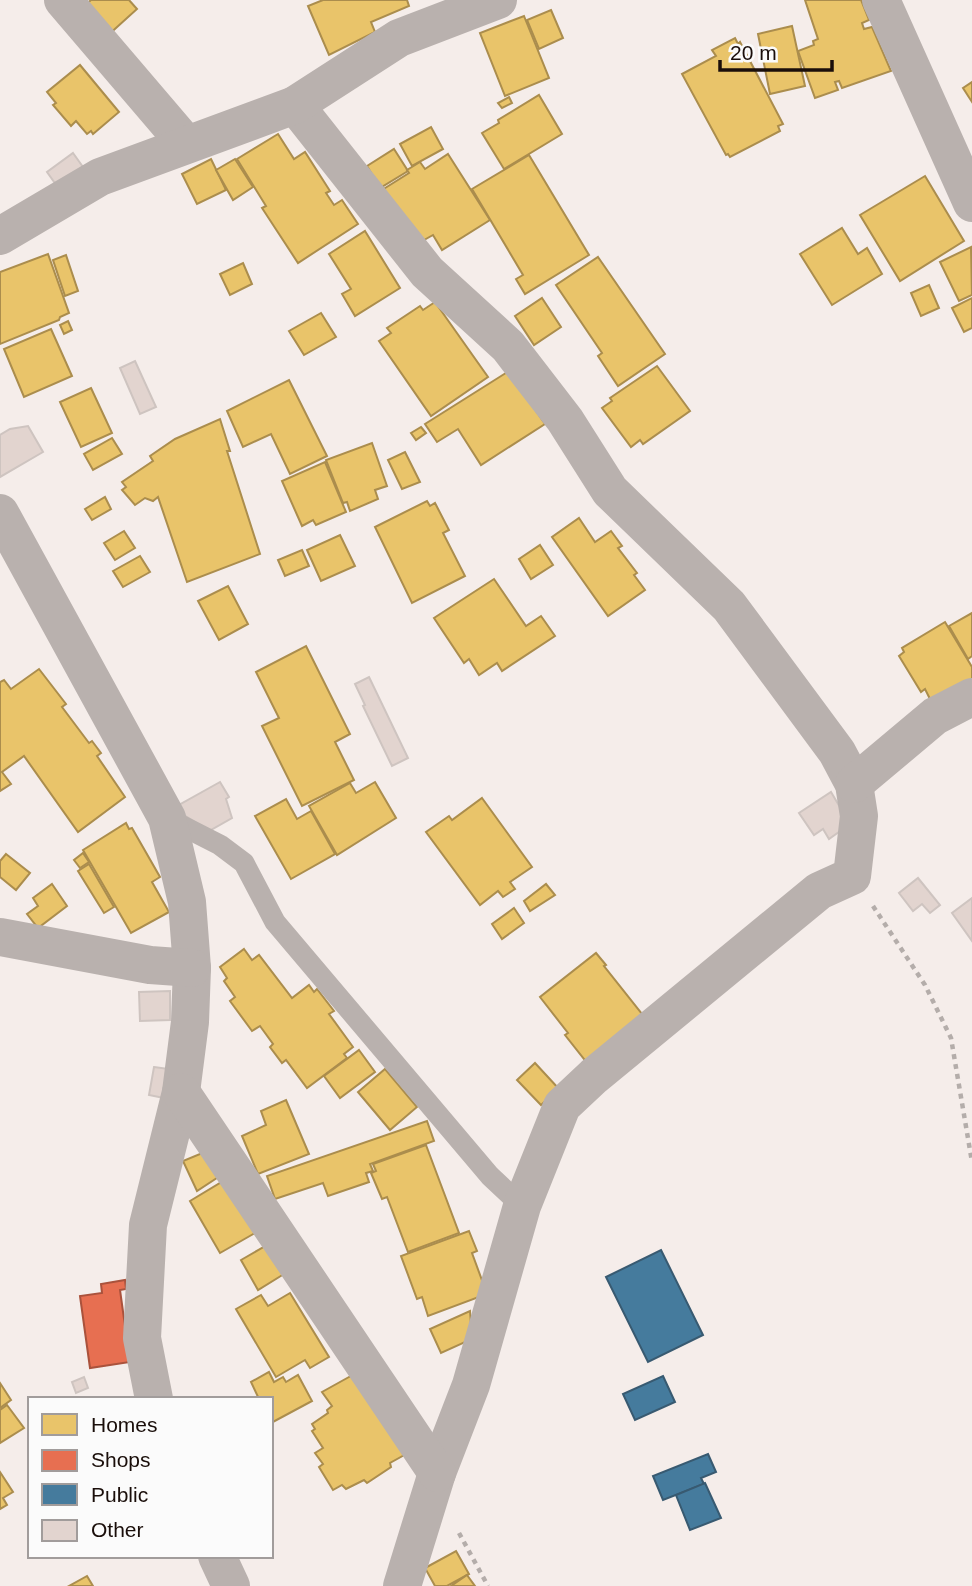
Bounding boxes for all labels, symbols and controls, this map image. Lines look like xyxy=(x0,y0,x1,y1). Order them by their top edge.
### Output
scale bar xyxy=(720,28,832,72)
text: 20 m xyxy=(730,41,777,64)
legend xyxy=(28,1397,273,1558)
text: Homes xyxy=(91,1413,158,1436)
text: Shops xyxy=(91,1448,151,1471)
text: Public xyxy=(91,1483,148,1506)
text: Other xyxy=(91,1518,144,1541)

